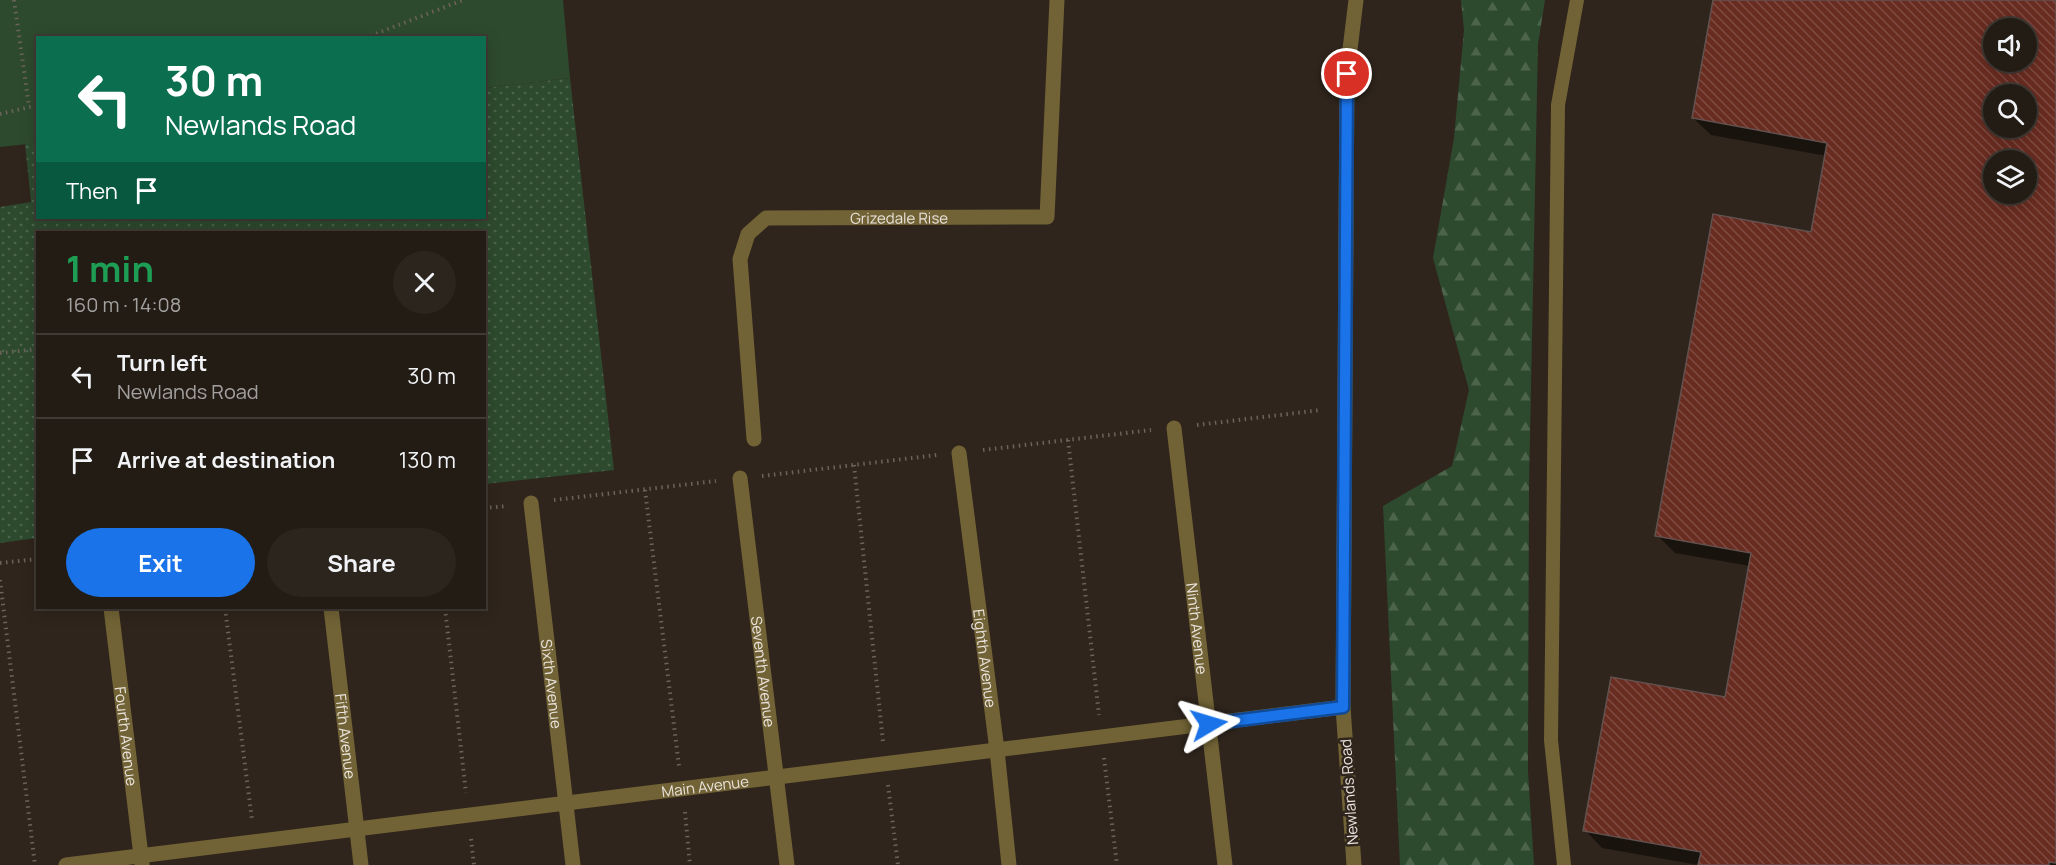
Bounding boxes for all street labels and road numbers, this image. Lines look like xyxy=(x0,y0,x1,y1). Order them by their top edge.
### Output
street label: Grizedale Rise xyxy=(850,207,948,228)
street label: Ninth Avenue xyxy=(1182,582,1213,676)
street label: Eighth Avenue xyxy=(969,608,1002,709)
street label: Seventh Avenue xyxy=(746,615,781,729)
street label: Sixth Avenue xyxy=(536,638,568,730)
street label: Fourth Avenue xyxy=(110,685,143,787)
street label: Fifth Avenue xyxy=(331,692,361,780)
street label: Newlands Road xyxy=(1335,738,1363,846)
street label: Main Avenue xyxy=(660,770,750,802)

